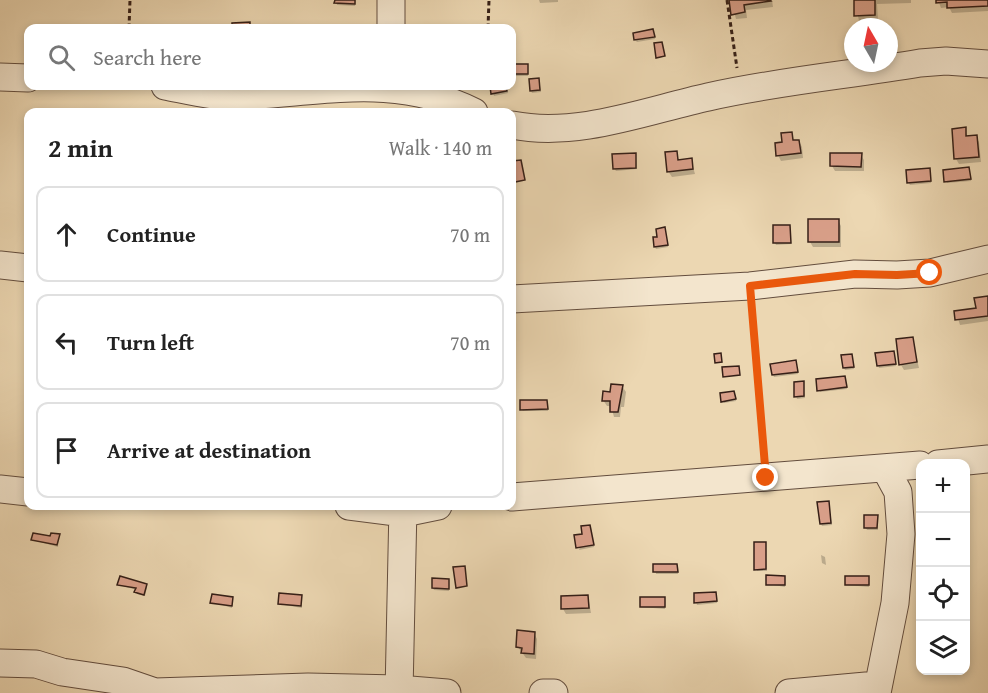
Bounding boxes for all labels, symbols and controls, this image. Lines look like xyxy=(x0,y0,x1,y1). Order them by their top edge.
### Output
north arrow xyxy=(844,18,898,72)
search box xyxy=(24,24,516,90)
icon: search xyxy=(45,41,78,74)
text: Search here xyxy=(93,41,202,73)
text: 2 min xyxy=(48,128,113,167)
text: Walk · 140 m xyxy=(389,133,492,162)
icon: ahead xyxy=(50,218,83,251)
text: Continue xyxy=(107,218,196,250)
text: 70 m xyxy=(450,220,490,249)
route start xyxy=(916,259,942,285)
icon: left xyxy=(50,326,83,359)
text: Turn left xyxy=(107,326,194,358)
text: 70 m xyxy=(450,328,490,357)
icon: arrive xyxy=(50,434,83,467)
text: Arrive at destination xyxy=(107,434,311,466)
map controls xyxy=(916,459,970,675)
button: + xyxy=(916,459,970,513)
route end xyxy=(752,464,778,490)
button: − xyxy=(916,513,970,567)
button: locate xyxy=(916,567,970,621)
button: layers xyxy=(916,621,970,675)

